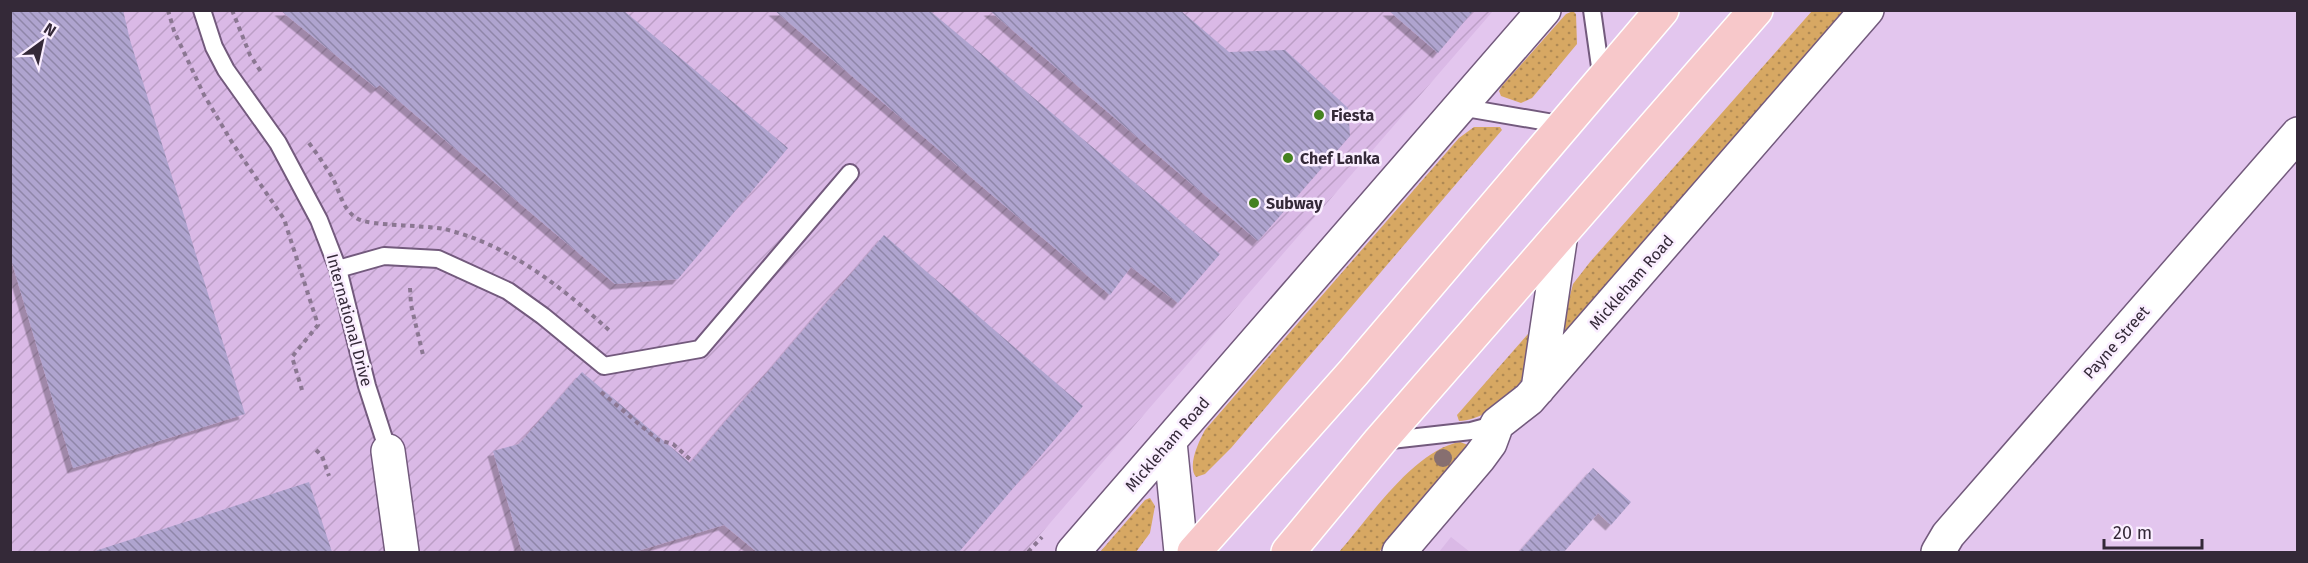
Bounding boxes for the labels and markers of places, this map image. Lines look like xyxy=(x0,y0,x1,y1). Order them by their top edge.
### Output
place label: Fiesta xyxy=(1331,106,1374,125)
marker: Fiesta xyxy=(1312,108,1326,122)
place label: Chef Lanka xyxy=(1300,149,1380,168)
marker: Chef Lanka xyxy=(1281,151,1295,165)
place label: Subway xyxy=(1266,194,1323,213)
marker: Subway xyxy=(1247,196,1261,210)

